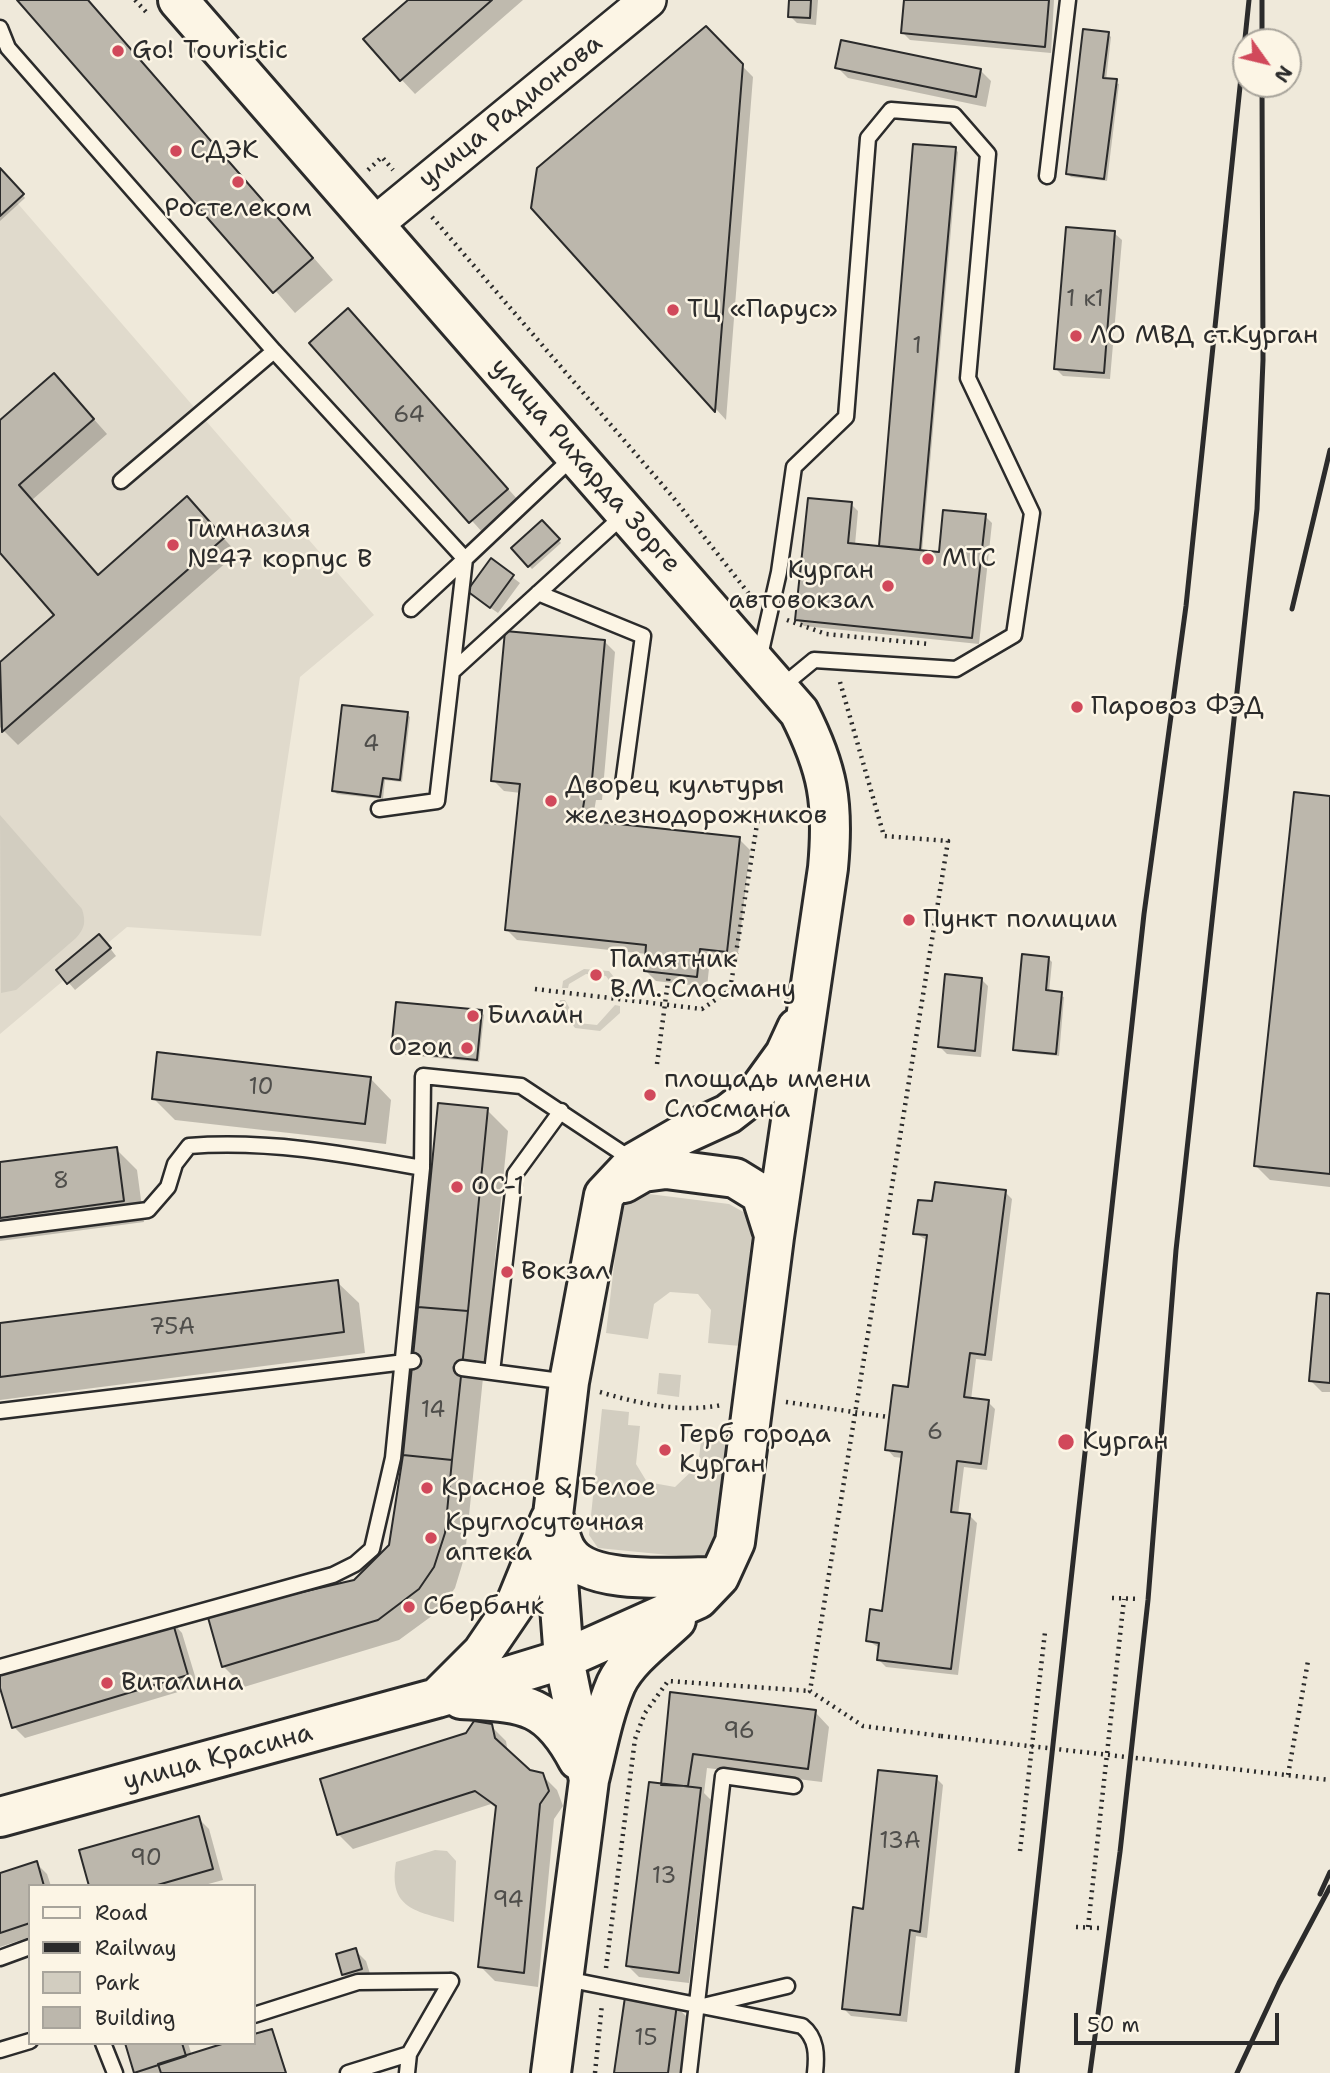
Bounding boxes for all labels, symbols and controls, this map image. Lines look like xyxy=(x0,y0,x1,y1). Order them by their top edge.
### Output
street label: улица Радионова xyxy=(413,28,609,196)
north arrow xyxy=(1232,28,1302,98)
place label: Go! Touristic xyxy=(132,35,288,67)
marker: Go! Touristic xyxy=(110,43,126,59)
text: N xyxy=(1269,61,1298,87)
place label: СДЭК xyxy=(190,135,259,167)
marker: СДЭК xyxy=(168,143,184,159)
marker: Ростелеком xyxy=(230,174,246,190)
place label: Ростелеком xyxy=(164,193,312,225)
house number: 1 к1 xyxy=(1066,286,1104,314)
place label: ТЦ «Парус» xyxy=(687,294,838,326)
marker: ТЦ «Парус» xyxy=(665,302,681,318)
place label: ЛО МВД ст.Курган xyxy=(1090,320,1318,352)
marker: ЛО МВД ст.Курган xyxy=(1068,328,1084,344)
house number: 1 xyxy=(912,333,922,361)
street label: улица Рихарда Зорге xyxy=(483,352,687,580)
house number: 64 xyxy=(393,402,425,430)
place label: Гимназия №47 корпус В xyxy=(187,514,372,576)
marker: Гимназия №47 корпус В xyxy=(165,537,181,553)
place label: МТС xyxy=(942,543,996,575)
marker: МТС xyxy=(920,551,936,567)
place label: Курган автовокзал xyxy=(729,555,874,616)
marker: Курган автовокзал xyxy=(880,578,896,594)
place label: Паровоз ФЭД xyxy=(1091,691,1264,723)
marker: Паровоз ФЭД xyxy=(1069,699,1085,715)
house number: 4 xyxy=(363,731,379,759)
place label: Дворец культуры железнодорожников xyxy=(565,770,827,832)
marker: Дворец культуры железнодорожников xyxy=(543,793,559,809)
place label: Пункт полиции xyxy=(923,904,1118,936)
marker: Пункт полиции xyxy=(901,912,917,928)
place label: Памятник В.М. Слосману xyxy=(610,944,796,1006)
marker: Памятник В.М. Слосману xyxy=(588,967,604,983)
place label: Билайн xyxy=(487,1000,584,1032)
marker: Билайн xyxy=(465,1008,481,1024)
place label: Ozon xyxy=(388,1032,453,1064)
marker: Ozon xyxy=(459,1040,475,1056)
place label: площадь имени Слосмана xyxy=(664,1064,871,1126)
house number: 10 xyxy=(248,1074,274,1102)
marker: площадь имени Слосмана xyxy=(642,1087,658,1103)
house number: 8 xyxy=(53,1168,69,1196)
place label: ОС-1 xyxy=(471,1171,524,1203)
marker: ОС-1 xyxy=(449,1179,465,1195)
place label: Вокзал xyxy=(521,1256,610,1288)
marker: Вокзал xyxy=(499,1264,515,1280)
house number: 75А xyxy=(149,1314,195,1342)
house number: 14 xyxy=(421,1397,445,1425)
place label: Герб города Курган xyxy=(679,1419,831,1480)
house number: 6 xyxy=(927,1419,943,1447)
place label: Курган xyxy=(1082,1426,1169,1458)
marker: Курган xyxy=(1056,1432,1076,1452)
marker: Герб города Курган xyxy=(657,1442,673,1458)
place label: Красное & Белое xyxy=(441,1472,656,1504)
marker: Красное & Белое xyxy=(419,1480,435,1496)
place label: Круглосуточная аптека xyxy=(445,1507,645,1568)
marker: Круглосуточная аптека xyxy=(423,1530,439,1546)
place label: Сбербанк xyxy=(423,1591,544,1623)
marker: Сбербанк xyxy=(401,1599,417,1615)
place label: Виталина xyxy=(121,1667,243,1699)
marker: Виталина xyxy=(99,1675,115,1691)
street label: улица Красина xyxy=(120,1718,316,1798)
house number: 96 xyxy=(723,1718,755,1746)
house number: 13А xyxy=(879,1828,921,1856)
house number: 90 xyxy=(130,1845,162,1873)
house number: 13 xyxy=(652,1863,676,1891)
legend xyxy=(28,1884,256,2045)
house number: 94 xyxy=(492,1887,524,1915)
text: Road xyxy=(95,1899,148,1927)
text: Railway xyxy=(95,1934,177,1962)
text: Park xyxy=(95,1969,140,1997)
scale bar xyxy=(1078,2000,1283,2044)
text: Building xyxy=(95,2004,175,2032)
text: 50 m xyxy=(1087,2011,1140,2039)
house number: 15 xyxy=(634,2025,658,2053)

